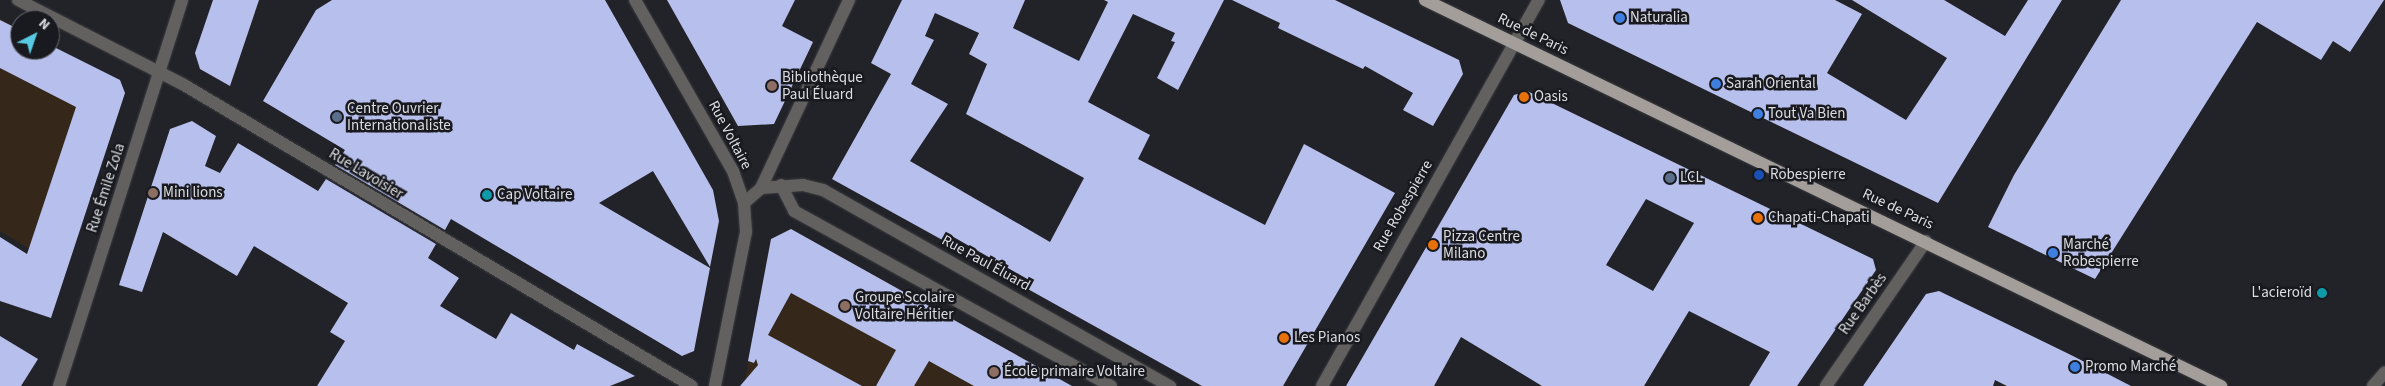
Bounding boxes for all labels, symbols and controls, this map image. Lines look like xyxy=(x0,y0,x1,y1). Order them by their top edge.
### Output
street label: Rue de Paris xyxy=(1495,9,1571,59)
place label: Naturalia xyxy=(1630,9,1688,27)
north arrow xyxy=(10,10,60,60)
marker: Naturalia xyxy=(1614,12,1626,24)
text: N xyxy=(34,14,54,35)
place label: Bibliothèque Paul Éluard xyxy=(782,68,863,103)
place label: Sarah Oriental xyxy=(1726,75,1816,93)
marker: Sarah Oriental xyxy=(1710,78,1722,90)
marker: Bibliothèque Paul Éluard xyxy=(766,80,778,92)
place label: Oasis xyxy=(1534,88,1568,106)
marker: Oasis xyxy=(1518,91,1530,103)
street label: Rue Voltaire xyxy=(704,98,756,172)
place label: Centre Ouvrier Internationaliste xyxy=(347,99,451,134)
place label: Tout Va Bien xyxy=(1768,105,1846,123)
marker: Tout Va Bien xyxy=(1752,108,1764,120)
marker: Centre Ouvrier Internationaliste xyxy=(331,111,343,123)
street label: Rue Émile Zola xyxy=(83,141,129,235)
street label: Rue Lavoisier xyxy=(326,145,406,203)
street label: Rue Robespierre xyxy=(1369,157,1437,255)
place label: Robespierre xyxy=(1770,166,1846,184)
marker: Robespierre xyxy=(1752,168,1766,182)
place label: LCL xyxy=(1680,169,1703,187)
marker: LCL xyxy=(1664,172,1676,184)
place label: Mini lions xyxy=(163,184,223,202)
street label: Rue de Paris xyxy=(1860,185,1936,233)
place label: Cap Voltaire xyxy=(497,186,572,204)
marker: Mini lions xyxy=(147,187,159,199)
marker: Cap Voltaire xyxy=(481,189,493,201)
place label: Chapati-Chapati xyxy=(1768,209,1870,227)
marker: Chapati-Chapati xyxy=(1752,212,1764,224)
place label: Pizza Centre Milano xyxy=(1443,227,1520,262)
street label: Rue Paul Éluard xyxy=(939,231,1033,295)
place label: Marché Robespierre xyxy=(2063,235,2139,270)
marker: Pizza Centre Milano xyxy=(1427,239,1439,251)
marker: Marché Robespierre xyxy=(2047,247,2059,259)
street label: Rue Barbès xyxy=(1835,270,1891,338)
place label: L'acieroïd xyxy=(2252,284,2312,302)
marker: L'acieroïd xyxy=(2316,287,2328,299)
place label: Groupe Scolaire Voltaire Héritier xyxy=(855,288,955,323)
marker: Groupe Scolaire Voltaire Héritier xyxy=(839,300,851,312)
place label: Les Pianos xyxy=(1294,329,1360,347)
marker: Les Pianos xyxy=(1278,332,1290,344)
place label: Promo Marché xyxy=(2085,358,2176,376)
marker: Promo Marché xyxy=(2069,361,2081,373)
place label: École primaire Voltaire xyxy=(1004,363,1145,381)
marker: École primaire Voltaire xyxy=(988,366,1000,378)

